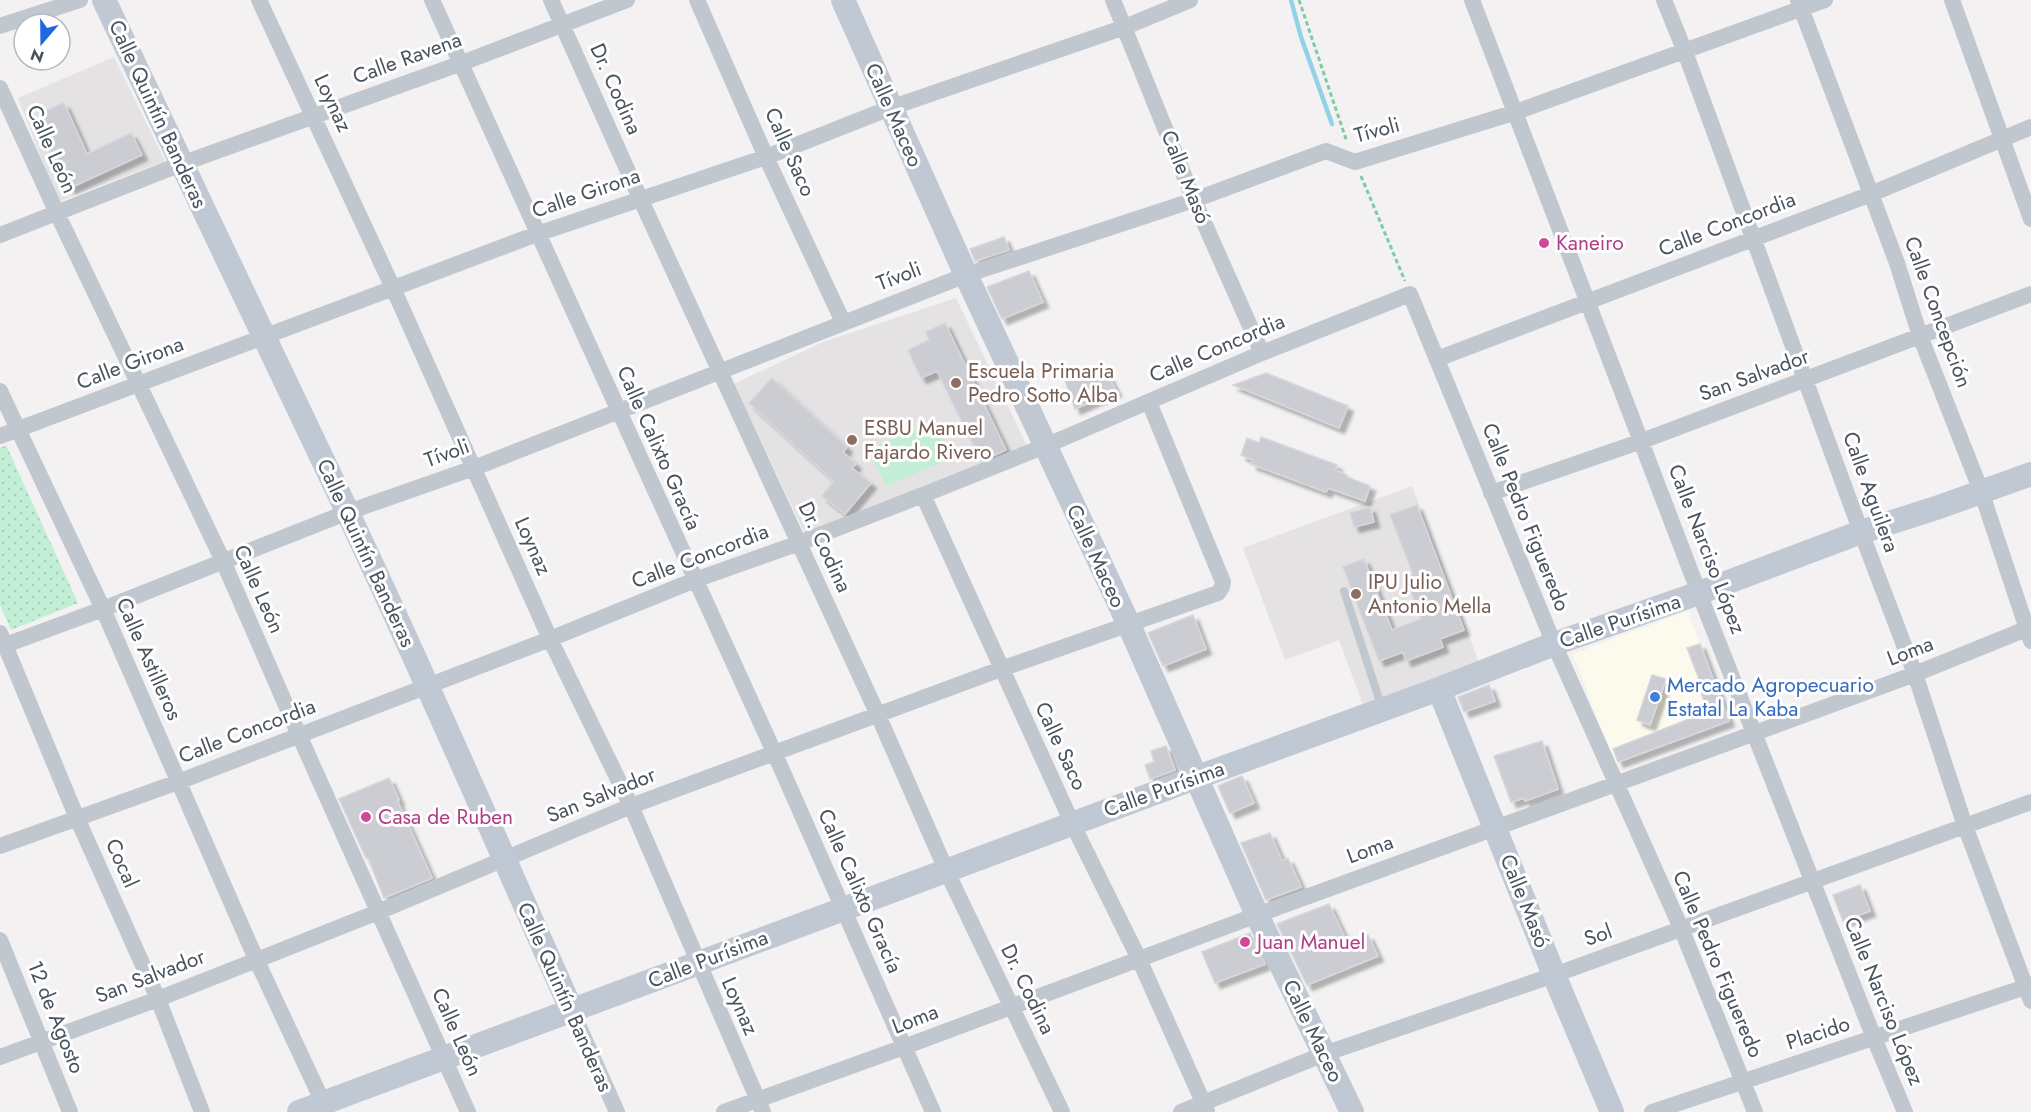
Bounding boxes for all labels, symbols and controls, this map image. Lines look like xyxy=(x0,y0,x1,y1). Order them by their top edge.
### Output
north arrow xyxy=(12,12,72,72)
street label: Calle Quintín Banderas xyxy=(101,15,215,213)
street label: Calle Ravena xyxy=(348,24,466,92)
street label: Dr. Codina xyxy=(583,38,649,140)
text: N xyxy=(27,43,47,69)
street label: Calle Maceo xyxy=(858,58,930,172)
street label: Loynaz xyxy=(307,69,360,137)
street label: Calle León xyxy=(19,100,85,198)
street label: Calle Saco xyxy=(757,103,823,201)
street label: Tívoli xyxy=(1351,110,1403,150)
street label: Calle Masó xyxy=(1154,126,1218,228)
street label: Calle Girona xyxy=(528,161,644,225)
street label: Calle Concordia xyxy=(1654,184,1800,264)
place label: Kaneiro xyxy=(1556,228,1624,258)
street label: Calle Concepción xyxy=(1897,232,1979,392)
marker: Kaneiro xyxy=(1537,236,1551,250)
street label: Tívoli xyxy=(872,254,926,298)
street label: Calle Concordia xyxy=(1145,306,1289,390)
street label: Calle Girona xyxy=(72,329,188,397)
street label: San Salvador xyxy=(1695,341,1814,409)
place label: Escuela Primaria Pedro Sotto Alba xyxy=(968,356,1118,410)
street label: Calle Calixto Gracía xyxy=(609,361,709,535)
marker: Escuela Primaria Pedro Sotto Alba xyxy=(949,376,963,390)
place label: ESBU Manuel Fajardo Rivero xyxy=(864,413,992,467)
street label: Calle Pedro Figueredo xyxy=(1475,418,1577,616)
street label: Calle Aguilera xyxy=(1835,427,1907,557)
street label: Tívoli xyxy=(420,431,474,475)
marker: ESBU Manuel Fajardo Rivero xyxy=(845,433,859,447)
street label: Calle Quintín Banderas xyxy=(309,454,423,652)
street label: Calle Narciso López xyxy=(1661,460,1753,638)
street label: Dr. Codina xyxy=(791,497,859,597)
street label: Calle Maceo xyxy=(1059,499,1133,613)
street label: Loynaz xyxy=(507,512,559,580)
street label: Calle Concordia xyxy=(627,516,773,596)
street label: Calle León xyxy=(226,540,292,638)
place label: IPU Julio Antonio Mella xyxy=(1368,567,1491,621)
street label: Calle Purísima xyxy=(1555,586,1685,656)
marker: IPU Julio Antonio Mella xyxy=(1349,587,1363,601)
street label: Calle Astilleros xyxy=(109,593,189,725)
street label: Loma xyxy=(1882,629,1938,673)
place label: Mercado Agropecuario Estatal La Kaba xyxy=(1667,670,1874,724)
marker: Mercado Agropecuario Estatal La Kaba xyxy=(1648,690,1662,704)
street label: Calle Concordia xyxy=(174,691,320,771)
street label: Calle Saco xyxy=(1027,697,1095,795)
street label: Calle Purísima xyxy=(1099,753,1229,825)
street label: San Salvador xyxy=(542,759,661,831)
place label: Casa de Ruben xyxy=(378,802,513,832)
street label: Calle Calixto Gracía xyxy=(810,804,910,978)
marker: Casa de Ruben xyxy=(359,810,373,824)
street label: Loma xyxy=(1343,827,1397,871)
street label: Cocal xyxy=(98,834,146,892)
street label: Calle Masó xyxy=(1493,850,1557,952)
street label: Calle Pedro Figueredo xyxy=(1665,866,1771,1062)
street label: Calle Quintín Banderas xyxy=(510,897,620,1097)
street label: Calle Narciso López xyxy=(1837,912,1932,1090)
street label: Sol xyxy=(1580,916,1616,954)
street label: Calle Purísima xyxy=(644,922,772,996)
place label: Juan Manuel xyxy=(1254,927,1365,957)
marker: Juan Manuel xyxy=(1238,935,1252,949)
street label: Dr. Codina xyxy=(993,939,1063,1039)
street label: San Salvador xyxy=(91,941,210,1011)
street label: 12 de Agosto xyxy=(20,956,92,1078)
street label: Loynaz xyxy=(714,972,766,1040)
street label: Calle Maceo xyxy=(1275,975,1351,1087)
street label: Calle León xyxy=(424,983,490,1081)
street label: Loma xyxy=(887,997,943,1041)
street label: Placido xyxy=(1782,1009,1854,1057)

